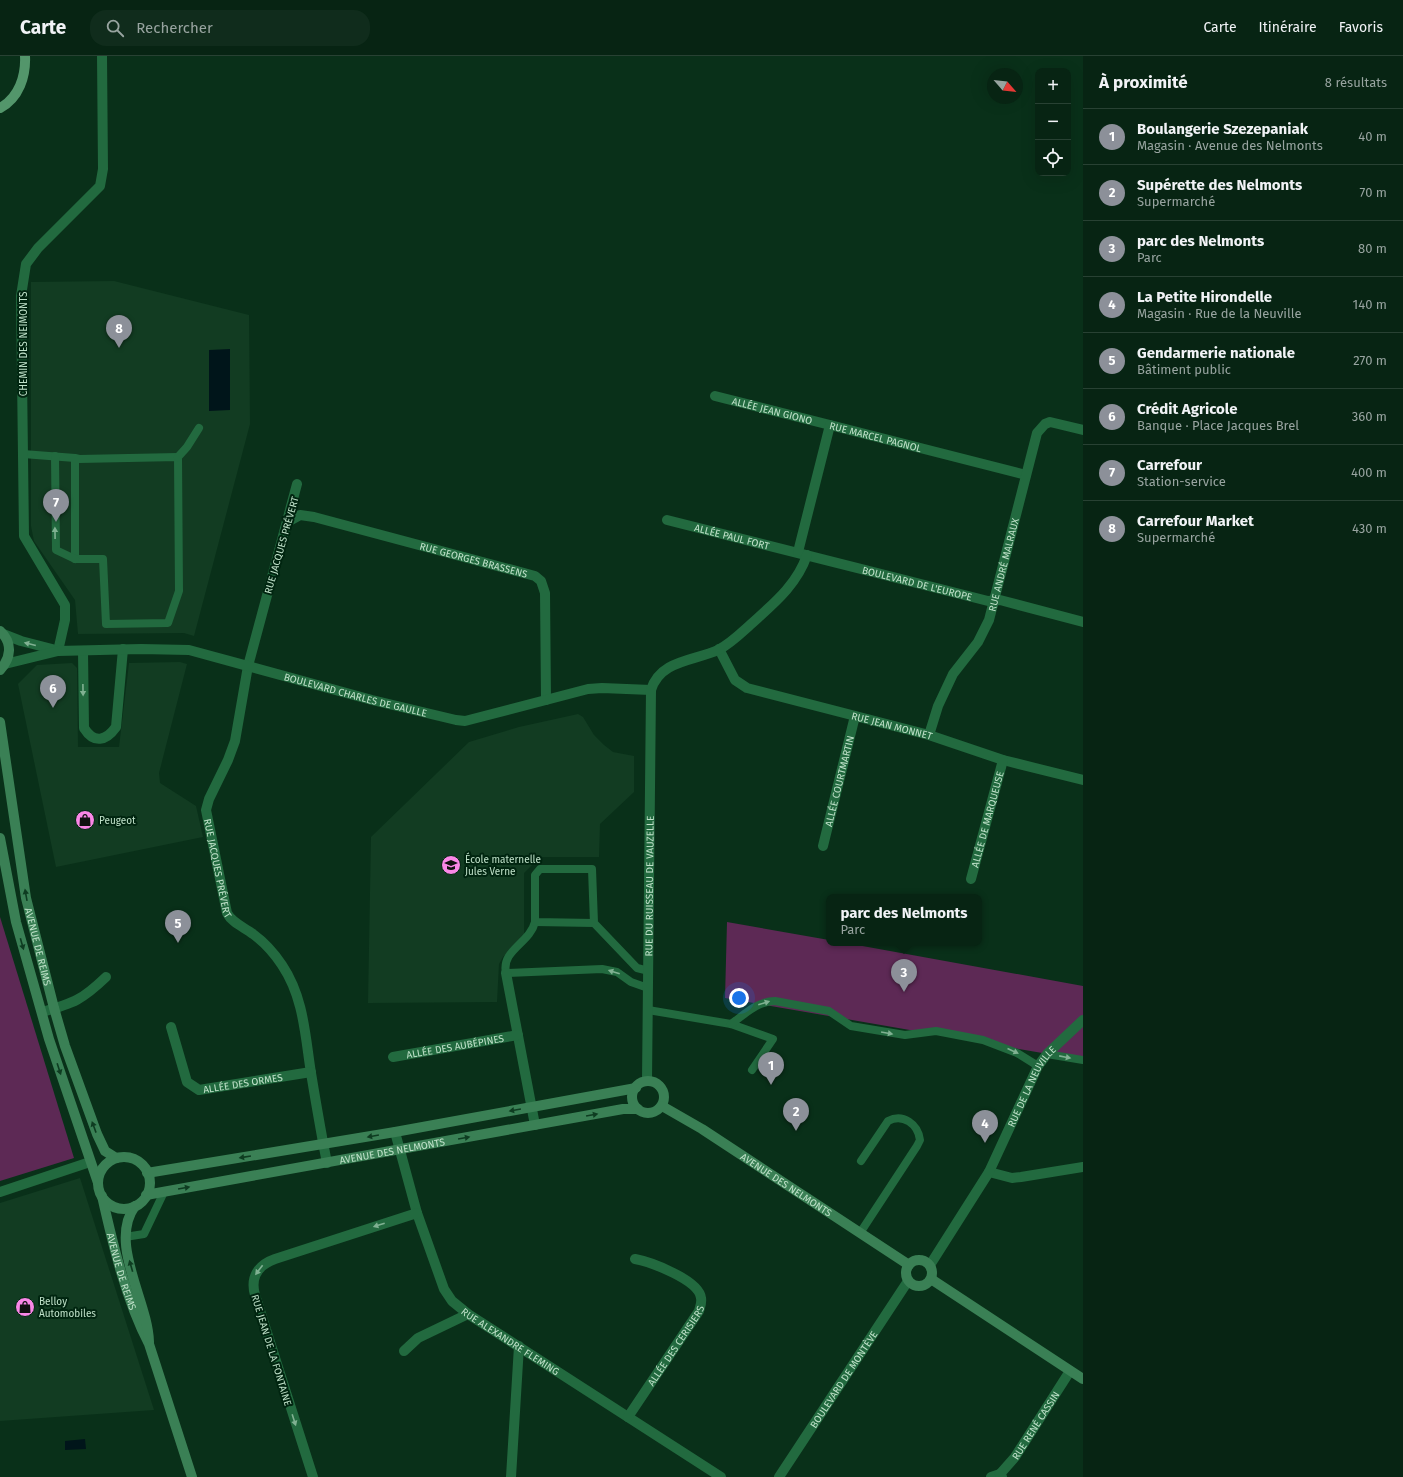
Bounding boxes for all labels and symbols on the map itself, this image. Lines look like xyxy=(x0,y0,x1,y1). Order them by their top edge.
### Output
north arrow xyxy=(987,68,1023,104)
street label: CHEMIN DES NEIMONTS xyxy=(18,291,30,396)
pin: 8 xyxy=(106,315,132,348)
street label: ALLÉE JEAN GIONO xyxy=(730,395,814,427)
street label: RUE MARCEL PAGNOL xyxy=(828,420,923,455)
pin: 7 xyxy=(43,489,69,522)
street label: RUE JACQUES PRÉVERT xyxy=(260,494,302,595)
street label: RUE ANDRÉ MALRAUX xyxy=(986,516,1022,613)
street label: ALLÉE PAUL FORT xyxy=(693,522,771,553)
one-way arrow xyxy=(52,527,59,539)
street label: RUE GEORGES BRASSENS xyxy=(418,540,529,581)
street label: BOULEVARD DE L'EUROPE xyxy=(861,564,973,604)
one-way arrow xyxy=(24,640,36,646)
street label: BOULEVARD CHARLES DE GAULLE xyxy=(282,671,428,720)
pin: 6 xyxy=(40,675,66,708)
one-way arrow xyxy=(80,684,86,697)
street label: RUE JEAN MONNET xyxy=(850,710,934,743)
street label: ALLÉE COURTMARTIN xyxy=(823,734,857,828)
street label: ALLÉE DE MARQUEUSE xyxy=(969,770,1007,869)
shop icon: Peugeot xyxy=(74,809,96,831)
place label: Peugeot xyxy=(99,815,136,827)
street label: RUE DU RUISSEAU DE VAUZELLE xyxy=(643,815,657,957)
street label: RUE JACQUES PRÉVERT xyxy=(201,818,234,921)
place label: École maternelle Jules Verne xyxy=(465,852,541,878)
school or university icon: École maternelle Jules Verne xyxy=(440,854,462,876)
one-way arrow xyxy=(23,889,29,901)
street label: AVENUE DE REIMS xyxy=(22,907,53,988)
pin: 5 xyxy=(165,910,191,943)
one-way arrow xyxy=(19,938,25,950)
pin: 3 xyxy=(891,959,917,992)
one-way arrow xyxy=(607,969,619,975)
your location xyxy=(729,988,749,1008)
one-way arrow xyxy=(758,1000,770,1006)
one-way arrow xyxy=(881,1030,893,1036)
street label: ALLÉE DES AUBÉPINES xyxy=(405,1032,506,1062)
street label: RUE DE LA NEUVILLE xyxy=(1006,1044,1059,1129)
one-way arrow xyxy=(1008,1048,1019,1054)
pin: 1 xyxy=(758,1052,784,1085)
one-way arrow xyxy=(1059,1054,1071,1060)
one-way arrow xyxy=(56,1063,62,1075)
street label: ALLÉE DES ORMES xyxy=(202,1072,284,1096)
pin: 2 xyxy=(783,1098,809,1131)
one-way arrow xyxy=(509,1108,521,1114)
pin: 4 xyxy=(972,1110,998,1143)
one-way arrow xyxy=(586,1112,598,1118)
one-way arrow xyxy=(91,1121,97,1133)
one-way arrow xyxy=(367,1133,379,1139)
one-way arrow xyxy=(458,1135,470,1141)
street label: AVENUE DES NELMONTS xyxy=(339,1136,446,1167)
street label: AVENUE DES NELMONTS xyxy=(738,1151,834,1220)
one-way arrow xyxy=(239,1154,251,1160)
one-way arrow xyxy=(178,1185,190,1191)
one-way arrow xyxy=(373,1222,385,1228)
street label: AVENUE DE REIMS xyxy=(104,1232,139,1313)
one-way arrow xyxy=(128,1260,134,1272)
one-way arrow xyxy=(255,1264,263,1275)
street label: RUE JEAN DE LA FONTAINE xyxy=(248,1293,294,1408)
shop icon: Belloy Automobiles xyxy=(14,1296,36,1318)
place label: Belloy Automobiles xyxy=(39,1296,96,1320)
street label: ALLÉE DES CERISIERS xyxy=(646,1304,707,1389)
street label: RUE ALEXANDRE FLEMING xyxy=(458,1306,561,1378)
street label: BOULEVARD DE MONTÈVE xyxy=(808,1329,880,1431)
street label: RUE RENÉ CASSIN xyxy=(1010,1389,1062,1462)
one-way arrow xyxy=(292,1414,298,1426)

